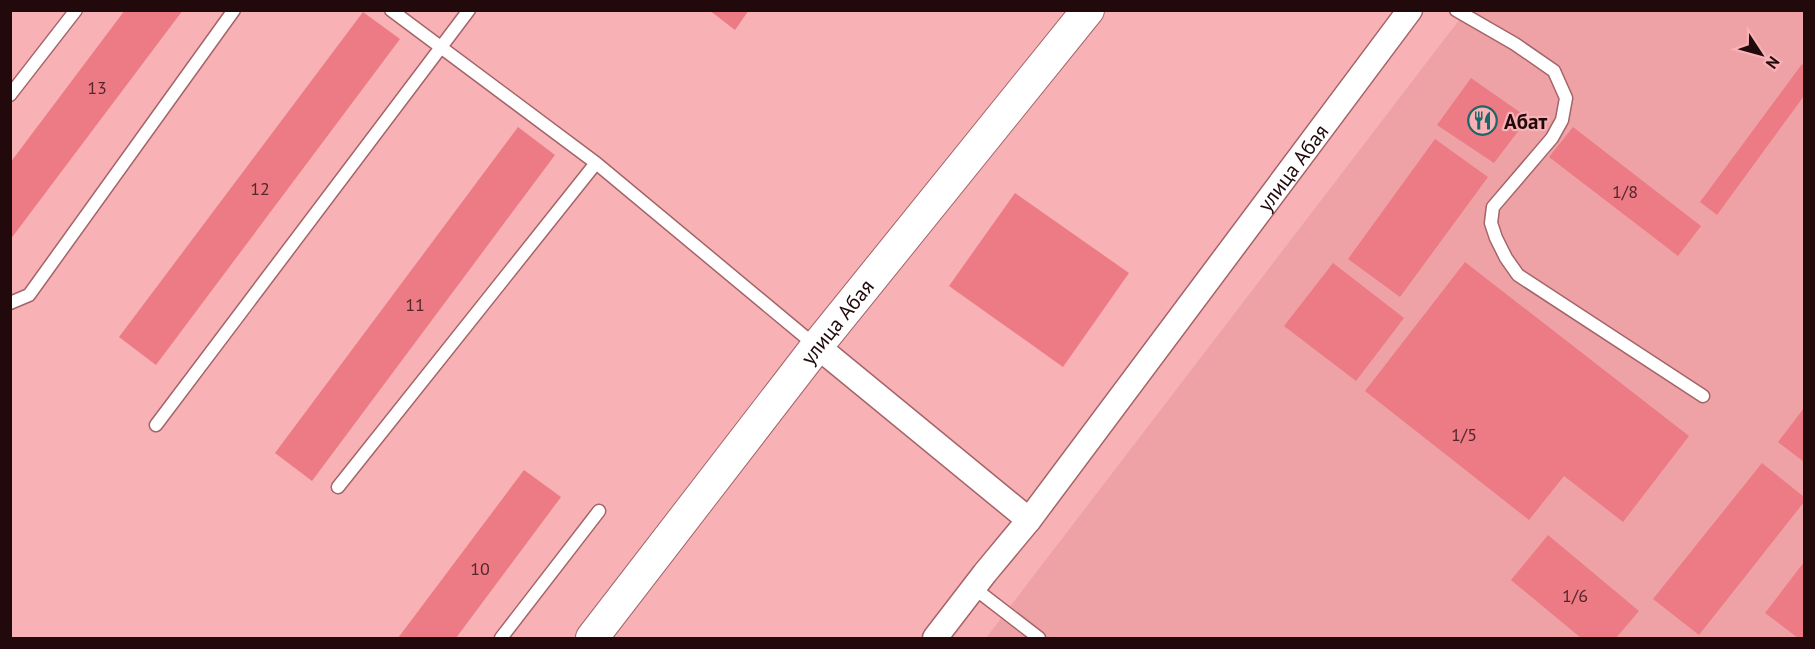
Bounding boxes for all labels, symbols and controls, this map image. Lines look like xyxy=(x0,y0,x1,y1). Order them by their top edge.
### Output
north arrow xyxy=(1731,24,1791,84)
text: N xyxy=(1762,53,1784,73)
house number: 13 xyxy=(87,76,107,99)
restaurant icon: Абат xyxy=(1467,105,1499,137)
place label: Абат xyxy=(1504,108,1547,135)
street label: улица Абая xyxy=(1251,118,1334,217)
house number: 12 xyxy=(250,177,270,200)
house number: 1/8 xyxy=(1612,180,1638,203)
street label: улица Абая xyxy=(794,273,879,370)
house number: 11 xyxy=(405,293,425,316)
house number: 1/5 xyxy=(1451,423,1477,446)
house number: 10 xyxy=(470,557,490,580)
house number: 1/6 xyxy=(1562,584,1588,607)

